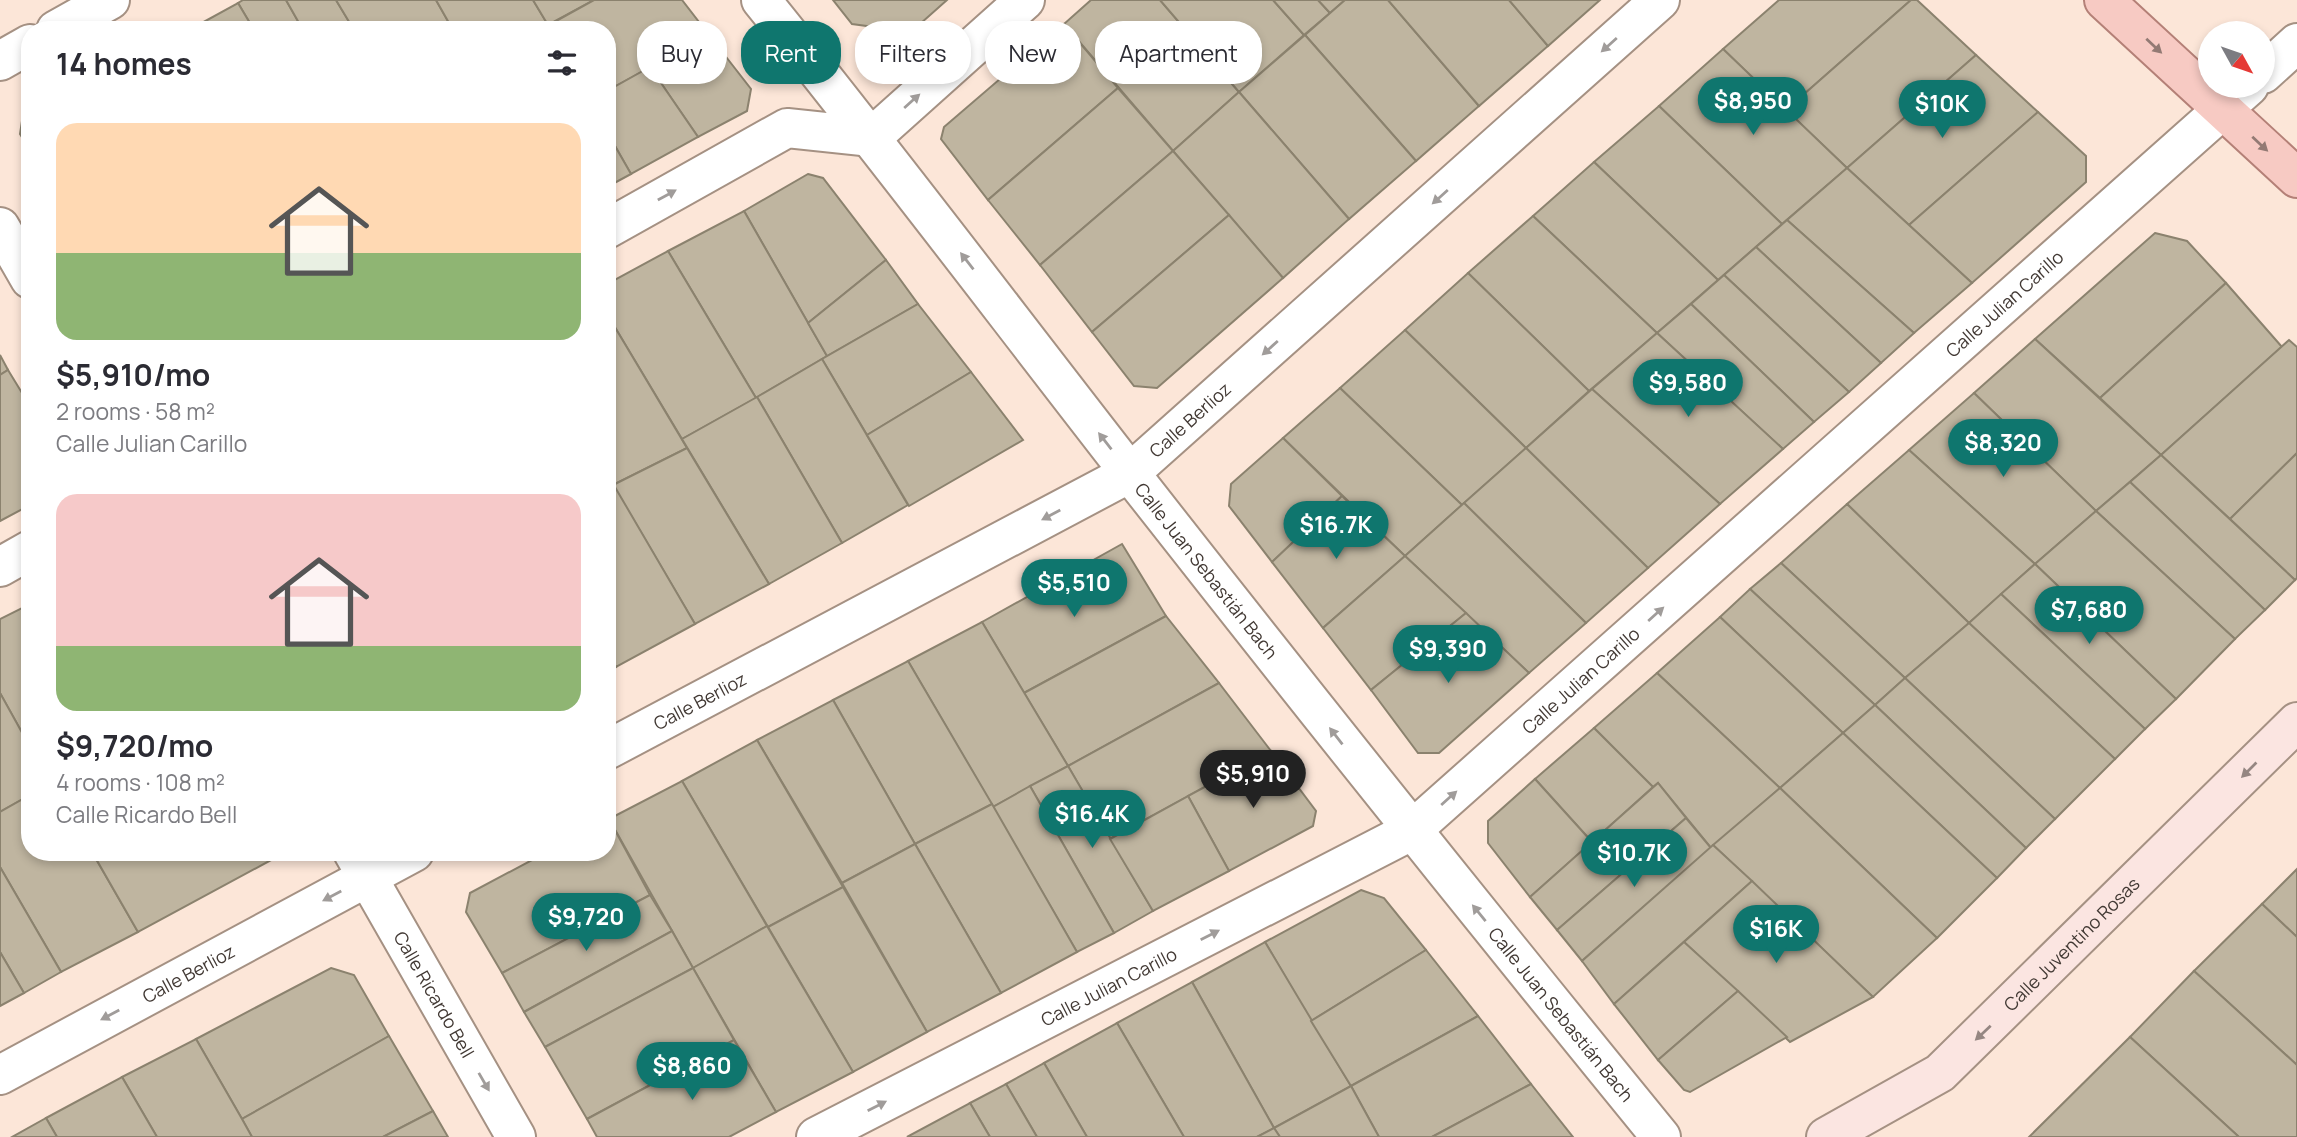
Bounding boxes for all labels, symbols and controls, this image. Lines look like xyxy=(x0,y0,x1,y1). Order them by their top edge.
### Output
chip: Buy xyxy=(637,21,727,84)
chip: Rent xyxy=(741,21,841,84)
chip: Filters xyxy=(855,21,971,84)
chip: New xyxy=(985,21,1081,84)
chip: Apartment xyxy=(1095,21,1262,84)
north arrow xyxy=(2198,21,2275,98)
map controls xyxy=(2198,21,2275,98)
one-way arrow xyxy=(1601,37,1618,53)
one-way arrow xyxy=(2145,38,2163,54)
text: 14 homes xyxy=(56,43,192,84)
icon: filters xyxy=(543,44,581,82)
pin: $8,950 xyxy=(1696,78,1810,137)
pin: $10K xyxy=(1901,80,1983,140)
text: $8,950 xyxy=(1714,84,1792,116)
text: $10K xyxy=(1915,87,1969,119)
one-way arrow xyxy=(903,93,921,109)
one-way arrow xyxy=(2251,136,2269,152)
icon: home xyxy=(256,168,382,294)
one-way arrow xyxy=(1431,189,1448,204)
one-way arrow xyxy=(657,190,677,201)
street label: Calle Julian Carillo xyxy=(1940,245,2068,362)
one-way arrow xyxy=(959,252,974,270)
one-way arrow xyxy=(1261,340,1279,356)
text: $5,910/mo xyxy=(56,354,210,395)
pin: $9,580 xyxy=(1631,360,1745,419)
text: $9,580 xyxy=(1649,366,1727,398)
street label: Calle Berlioz xyxy=(1144,377,1236,462)
text: 2 rooms · 58 m² xyxy=(56,395,215,427)
pin: $8,320 xyxy=(1946,420,2060,479)
text: $8,320 xyxy=(1964,426,2042,458)
text: Calle Julian Carillo xyxy=(56,427,247,459)
one-way arrow xyxy=(1099,432,1113,450)
street label: Calle Juan Sebastián Bach xyxy=(1130,478,1284,664)
pin: $16.7K xyxy=(1279,502,1393,561)
text: $16.7K xyxy=(1300,508,1372,540)
one-way arrow xyxy=(1041,509,1061,521)
icon: home xyxy=(256,539,382,665)
pin: $5,510 xyxy=(1017,560,1131,619)
text: $5,510 xyxy=(1037,566,1111,598)
pin: $7,680 xyxy=(2032,586,2146,646)
text: $7,680 xyxy=(2051,593,2127,625)
one-way arrow xyxy=(1647,607,1664,622)
street label: Calle Julian Carillo xyxy=(1517,621,1645,739)
pin: $9,390 xyxy=(1391,626,1505,685)
text: $9,390 xyxy=(1409,632,1487,664)
street label: Calle Berlioz xyxy=(649,666,750,735)
text: $9,720/mo xyxy=(56,725,213,766)
one-way arrow xyxy=(1330,727,1344,745)
pin: $5,910 xyxy=(1196,750,1310,810)
text: $5,910 xyxy=(1216,757,1290,789)
one-way arrow xyxy=(2241,761,2257,778)
text: 4 rooms · 108 m² xyxy=(56,766,225,798)
pin: $16.4K xyxy=(1035,790,1149,850)
one-way arrow xyxy=(1440,790,1458,806)
text: $16.4K xyxy=(1055,797,1129,829)
text: Calle Ricardo Bell xyxy=(56,798,238,830)
pin: $10.7K xyxy=(1577,830,1691,889)
text: $10.7K xyxy=(1597,836,1671,868)
street label: Calle Juventino Rosas xyxy=(1998,872,2144,1016)
one-way arrow xyxy=(323,890,342,902)
pin: $9,720 xyxy=(529,894,643,953)
text: $9,720 xyxy=(548,900,624,932)
one-way arrow xyxy=(1471,905,1486,923)
pin: $16K xyxy=(1735,906,1817,965)
text: $16K xyxy=(1749,912,1803,944)
street label: Calle Juan Sebastián Bach xyxy=(1483,922,1639,1107)
street label: Calle Ricardo Bell xyxy=(389,927,480,1062)
one-way arrow xyxy=(1200,929,1220,940)
street label: Calle Berlioz xyxy=(138,939,239,1008)
street label: Calle Julian Carillo xyxy=(1036,942,1181,1031)
one-way arrow xyxy=(101,1009,120,1021)
one-way arrow xyxy=(1974,1025,1991,1042)
pin: $8,860 xyxy=(635,1042,749,1102)
text: $8,860 xyxy=(652,1049,732,1081)
one-way arrow xyxy=(478,1072,490,1091)
one-way arrow xyxy=(867,1100,887,1111)

